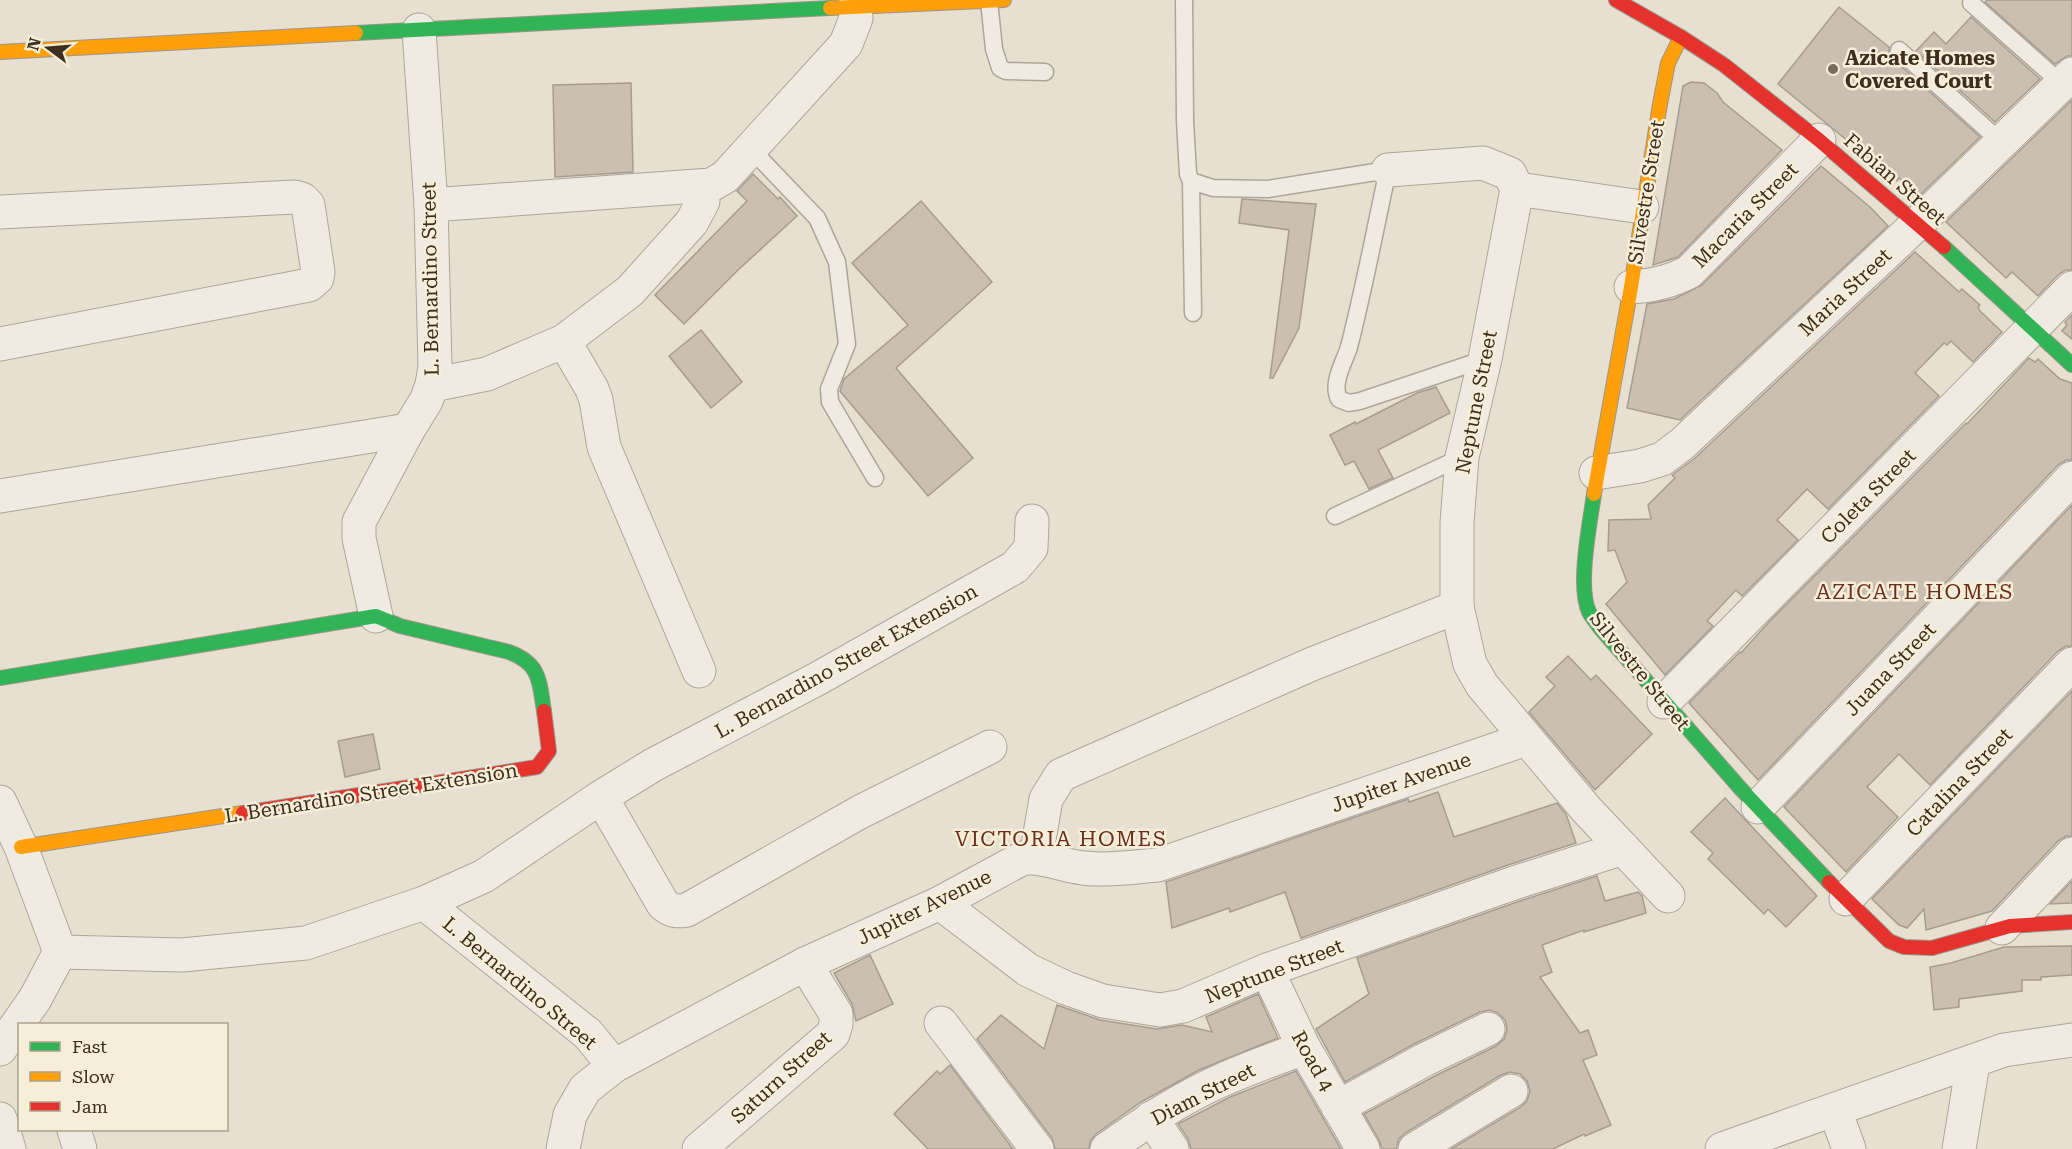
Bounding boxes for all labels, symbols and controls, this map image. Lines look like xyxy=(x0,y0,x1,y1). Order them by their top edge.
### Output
north arrow xyxy=(18,18,78,78)
text: N xyxy=(23,35,45,53)
place label: Azicate Homes Covered Court xyxy=(1845,46,1995,93)
marker: Azicate Homes Covered Court xyxy=(1826,62,1840,76)
street label: Silvestre Street xyxy=(1623,118,1669,266)
street label: Fabian Street xyxy=(1839,128,1951,230)
street label: Macaria Street xyxy=(1687,157,1803,273)
street label: L. Bernardino Street xyxy=(416,181,444,376)
street label: Maria Street xyxy=(1794,243,1897,341)
street label: Neptune Street xyxy=(1450,327,1502,476)
street label: Coleta Street xyxy=(1815,443,1921,549)
street label: L. Bernardino Street Extension xyxy=(711,579,981,743)
district label: AZICATE HOMES xyxy=(1816,580,2014,604)
street label: Silvestre Street xyxy=(1585,607,1695,736)
street label: Juana Street xyxy=(1840,617,1941,721)
street label: Catalina Street xyxy=(1901,722,2017,841)
street label: Jupiter Avenue xyxy=(1328,747,1474,817)
street label: L. Bernardino Street Extension xyxy=(223,758,519,828)
district label: VICTORIA HOMES xyxy=(955,827,1167,851)
street label: Jupiter Avenue xyxy=(853,864,995,950)
street label: L. Bernardino Street xyxy=(438,911,602,1055)
street label: Neptune Street xyxy=(1201,933,1347,1008)
legend xyxy=(18,1023,228,1131)
street label: Saturn Street xyxy=(726,1025,836,1128)
street label: Road 4 xyxy=(1287,1027,1340,1096)
text: Fast xyxy=(72,1036,107,1057)
street label: Diam Street xyxy=(1147,1057,1259,1130)
text: Slow xyxy=(72,1066,114,1087)
text: Jam xyxy=(72,1096,108,1117)

